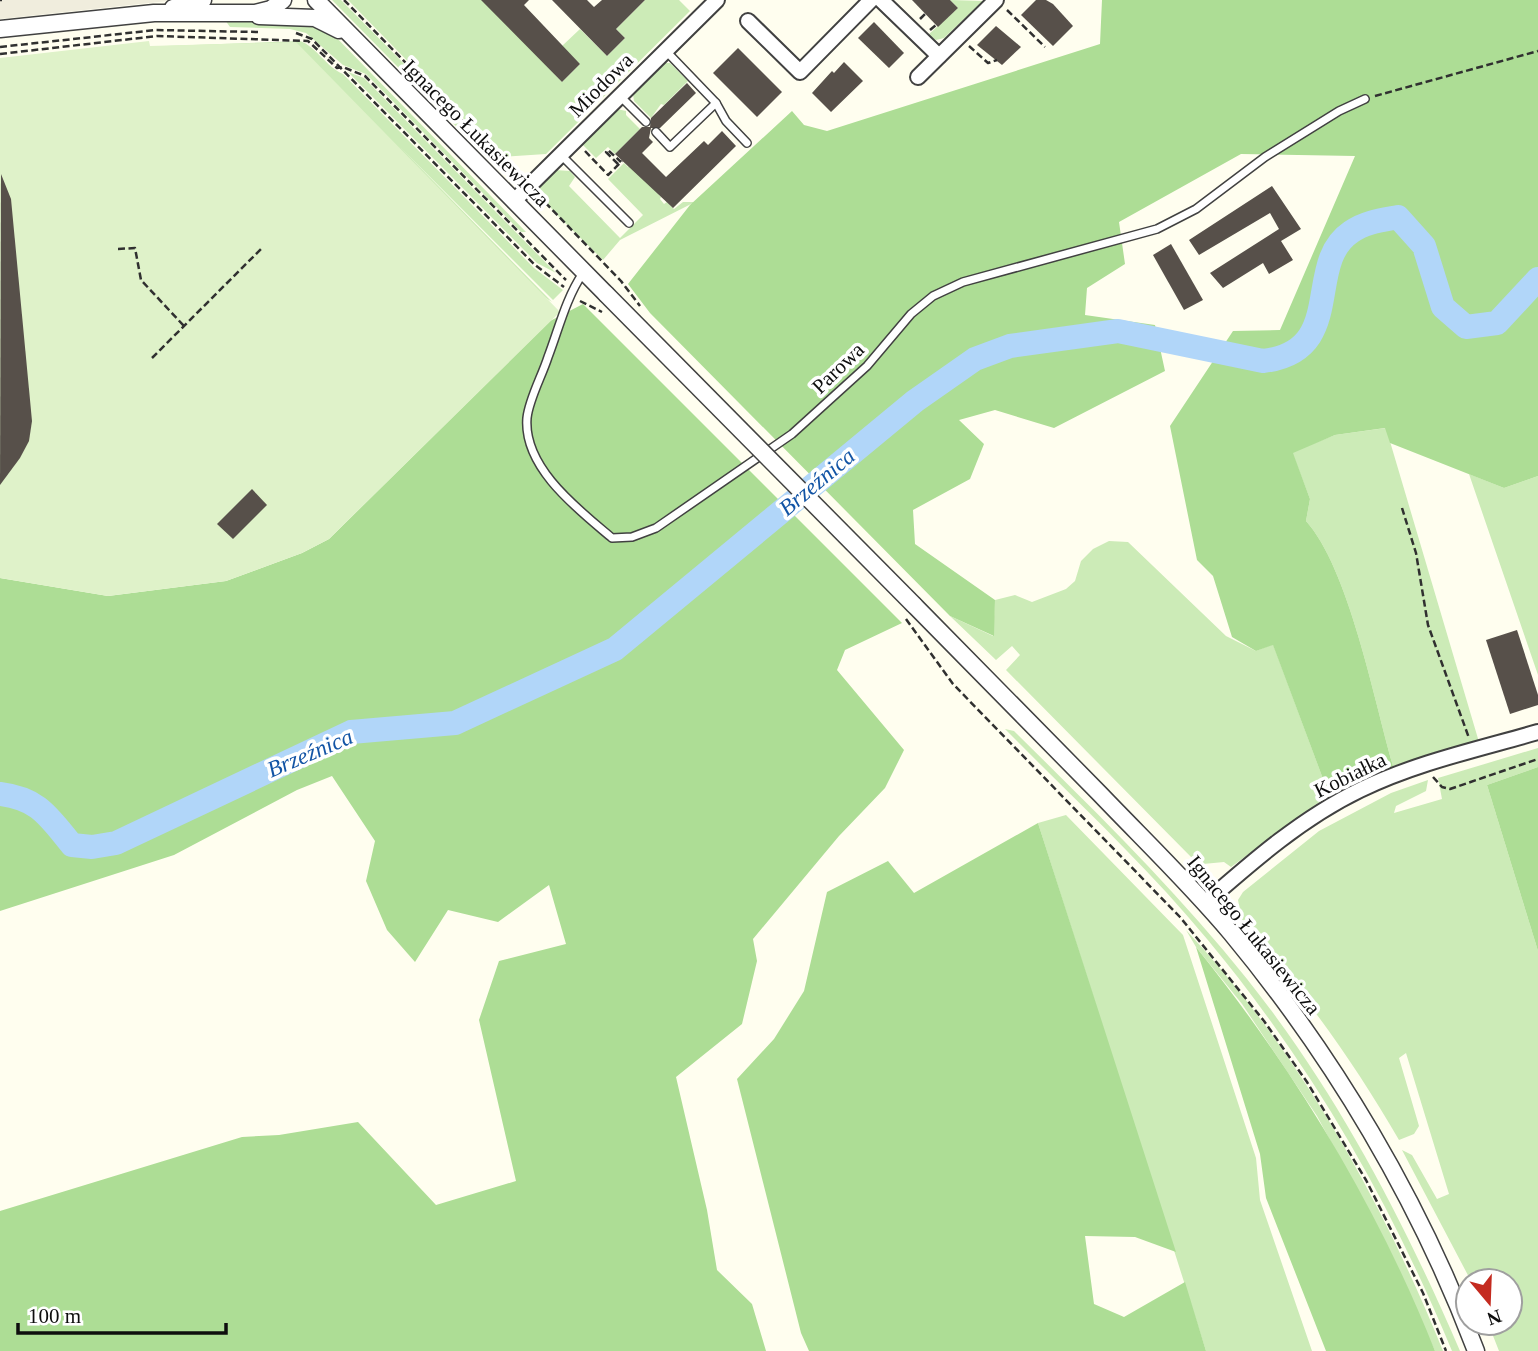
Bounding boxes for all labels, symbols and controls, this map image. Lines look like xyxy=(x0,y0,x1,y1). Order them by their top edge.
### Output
street label: Miodowa xyxy=(564,48,638,122)
street label: Ignacego Łukasiewicza xyxy=(398,55,555,212)
street label: Parowa xyxy=(807,337,869,399)
water label: Brzeźnica xyxy=(774,443,860,521)
water label: Brzeźnica xyxy=(263,724,357,782)
street label: Kobiałka xyxy=(1310,747,1390,803)
street label: Ignacego Łukasiewicza xyxy=(1182,851,1326,1020)
north arrow xyxy=(1454,1267,1524,1337)
scale bar xyxy=(18,1292,226,1336)
text: 100 m xyxy=(28,1304,81,1328)
text: N xyxy=(1484,1305,1504,1330)

